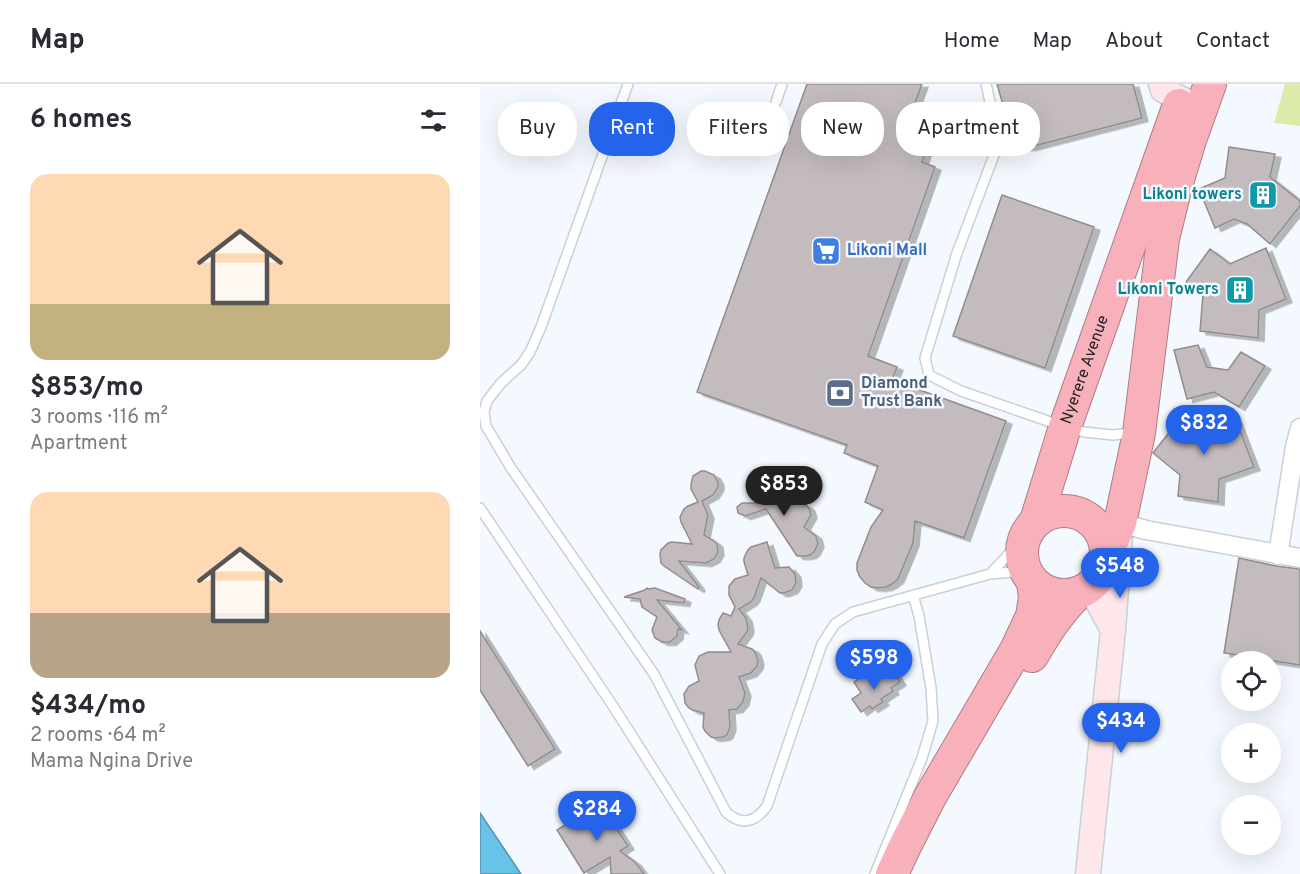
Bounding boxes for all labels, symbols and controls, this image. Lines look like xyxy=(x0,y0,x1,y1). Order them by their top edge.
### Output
text: Map xyxy=(30,23,85,59)
text: Home xyxy=(944,28,1000,55)
text: Map xyxy=(1033,28,1072,55)
text: About xyxy=(1105,28,1163,55)
text: Contact xyxy=(1196,28,1270,55)
chip: Buy xyxy=(498,102,577,156)
chip: Rent xyxy=(589,102,675,156)
chip: Filters xyxy=(687,102,789,156)
chip: New xyxy=(801,102,884,156)
chip: Apartment xyxy=(896,102,1040,156)
text: 6 homes xyxy=(30,104,132,137)
icon: filters xyxy=(417,104,450,137)
building icon: Likoni towers xyxy=(1247,179,1279,211)
place label: Likoni towers xyxy=(1143,185,1242,205)
icon: home xyxy=(186,213,294,321)
supermarket icon: Likoni Mall xyxy=(810,235,842,267)
place label: Likoni Mall xyxy=(847,241,927,261)
building icon: Likoni Towers xyxy=(1224,274,1256,306)
place label: Likoni Towers xyxy=(1118,280,1219,300)
street label: Nyerere Avenue xyxy=(1057,313,1114,427)
text: $853/mo xyxy=(30,372,143,405)
place label: Diamond Trust Bank xyxy=(861,374,942,412)
bank icon: Diamond Trust Bank xyxy=(824,377,856,409)
text: 3 rooms · 116 m² xyxy=(30,405,168,431)
pin: $832 xyxy=(1168,405,1240,456)
text: $832 xyxy=(1180,411,1228,437)
text: Apartment xyxy=(30,431,128,457)
pin: $853 xyxy=(748,466,820,517)
text: $853 xyxy=(760,472,808,498)
icon: home xyxy=(186,531,294,639)
pin: $548 xyxy=(1084,548,1156,599)
text: $548 xyxy=(1095,554,1145,580)
pin: $598 xyxy=(838,640,910,691)
text: $598 xyxy=(849,646,899,672)
map controls xyxy=(1221,651,1281,855)
button: locate xyxy=(1221,651,1281,711)
text: $434/mo xyxy=(30,690,146,723)
pin: $434 xyxy=(1085,703,1157,754)
text: $434 xyxy=(1096,709,1146,735)
text: 2 rooms · 64 m² xyxy=(30,723,166,749)
button: + xyxy=(1221,723,1281,783)
text: Mama Ngina Drive xyxy=(30,749,193,775)
pin: $284 xyxy=(561,791,633,842)
button: − xyxy=(1221,795,1281,855)
text: $284 xyxy=(572,797,622,823)

